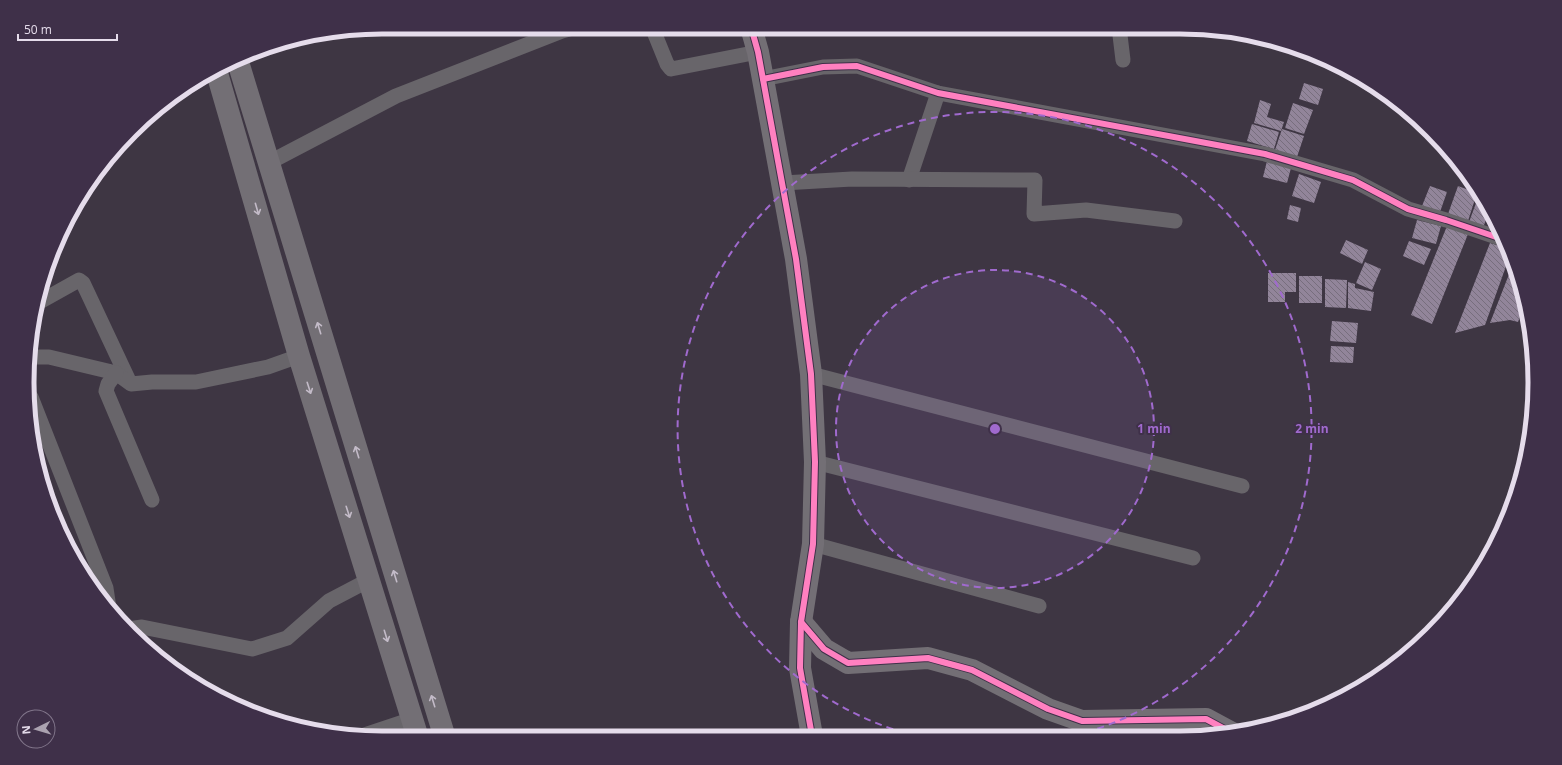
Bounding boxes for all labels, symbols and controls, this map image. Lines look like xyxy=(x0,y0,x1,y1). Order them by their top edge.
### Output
scale bar xyxy=(18,16,117,42)
text: 50 m xyxy=(24,21,52,38)
one-way arrow xyxy=(254,202,261,215)
one-way arrow xyxy=(315,322,323,334)
one-way arrow xyxy=(305,381,313,393)
text: 1 min xyxy=(1137,420,1171,437)
text: 2 min xyxy=(1295,420,1329,437)
centre of rings xyxy=(988,422,1002,436)
one-way arrow xyxy=(353,446,360,459)
one-way arrow xyxy=(345,505,352,518)
one-way arrow xyxy=(391,570,398,583)
one-way arrow xyxy=(383,629,391,641)
one-way arrow xyxy=(429,694,436,707)
north arrow xyxy=(16,709,56,749)
text: N xyxy=(18,725,33,735)

